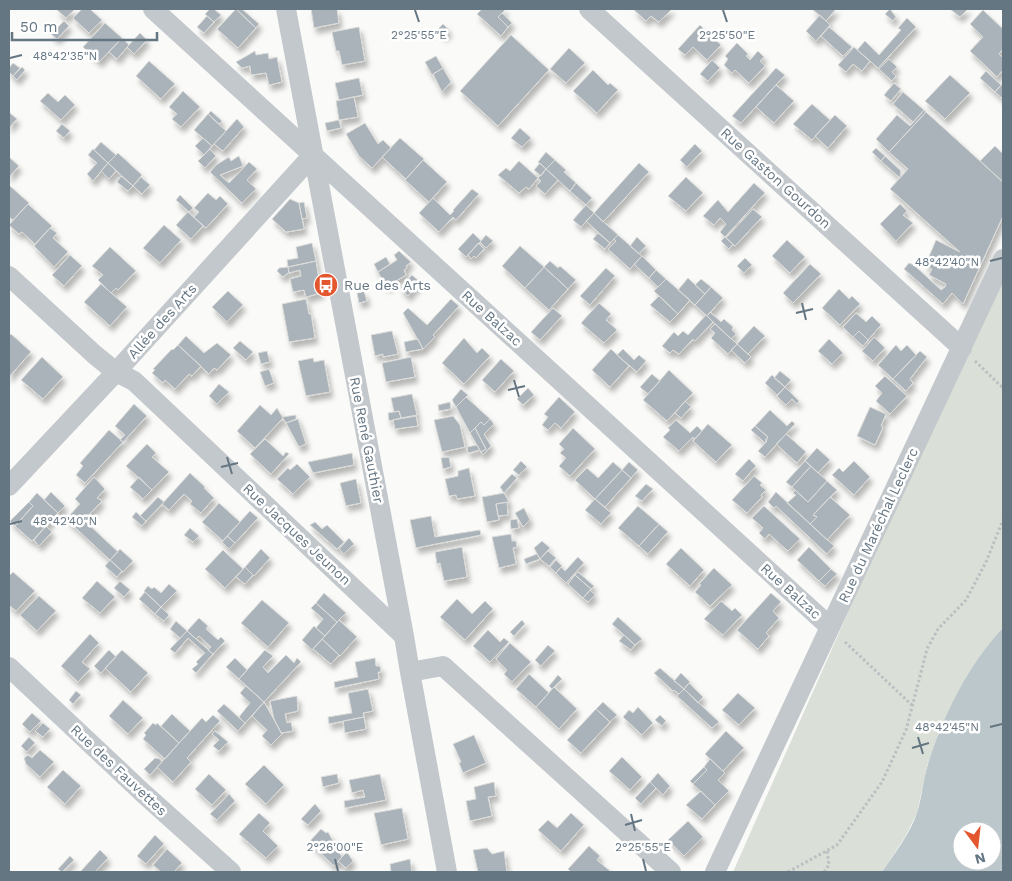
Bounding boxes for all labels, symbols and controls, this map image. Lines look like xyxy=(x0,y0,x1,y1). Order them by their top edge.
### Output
scale bar xyxy=(12,10,158,42)
text: 50 m xyxy=(20,18,57,36)
text: 2°25'55"E xyxy=(391,28,447,42)
text: 2°25'50"E xyxy=(699,28,755,42)
text: 48°42'35"N xyxy=(33,49,97,63)
street label: Rue Gaston Gourdon xyxy=(718,124,834,232)
text: 48°42'40"N xyxy=(915,255,979,269)
bus stop icon: Rue des Arts xyxy=(313,272,339,298)
place label: Rue des Arts xyxy=(344,277,431,293)
street label: Allée des Arts xyxy=(124,280,200,362)
street label: Rue Balzac xyxy=(459,287,525,349)
street label: Rue René Gauthier xyxy=(347,376,387,505)
street label: Rue du Maréchal Leclerc xyxy=(835,445,921,605)
street label: Rue Jacques Jeunon xyxy=(240,480,354,588)
text: 48°42'40"N xyxy=(33,514,97,528)
street label: Rue Balzac xyxy=(758,560,824,622)
text: 48°42'45"N xyxy=(915,720,979,734)
street label: Rue des Fauvettes xyxy=(68,721,170,819)
north arrow xyxy=(952,821,1002,871)
text: 2°26'00"E xyxy=(306,840,364,854)
text: 2°25'55"E xyxy=(615,840,671,854)
text: N xyxy=(973,849,987,868)

